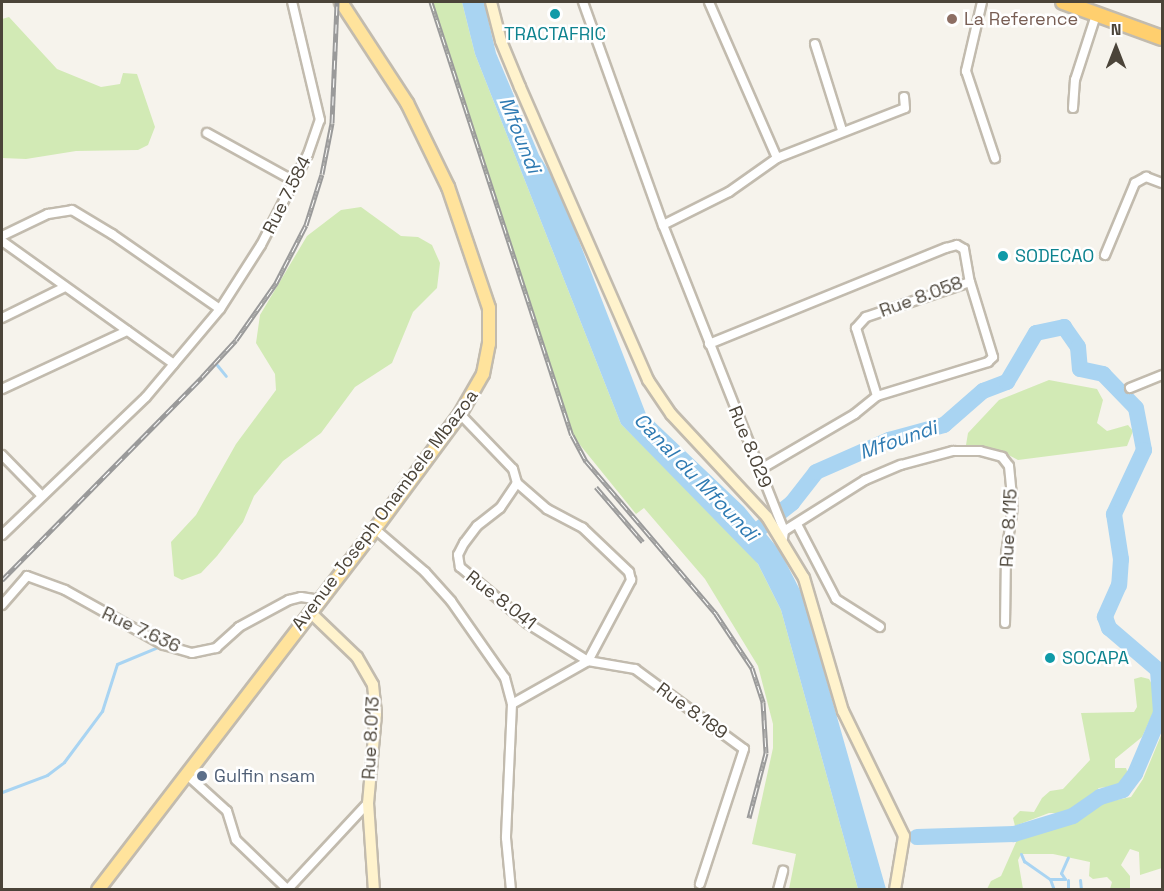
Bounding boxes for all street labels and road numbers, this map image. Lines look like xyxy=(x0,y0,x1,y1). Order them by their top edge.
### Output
street label: Rue 7.584 xyxy=(258,152,316,238)
street label: Rue 8.058 xyxy=(877,272,965,322)
street label: Avenue Joseph Onambele Mbazoa xyxy=(287,385,483,635)
street label: Rue 8.029 xyxy=(724,403,776,491)
street label: Rue 8.115 xyxy=(996,488,1022,568)
street label: Rue 8.041 xyxy=(462,566,540,634)
street label: Rue 7.636 xyxy=(98,602,184,658)
street label: Rue 8.189 xyxy=(652,678,732,744)
street label: Rue 8.013 xyxy=(358,696,384,780)

